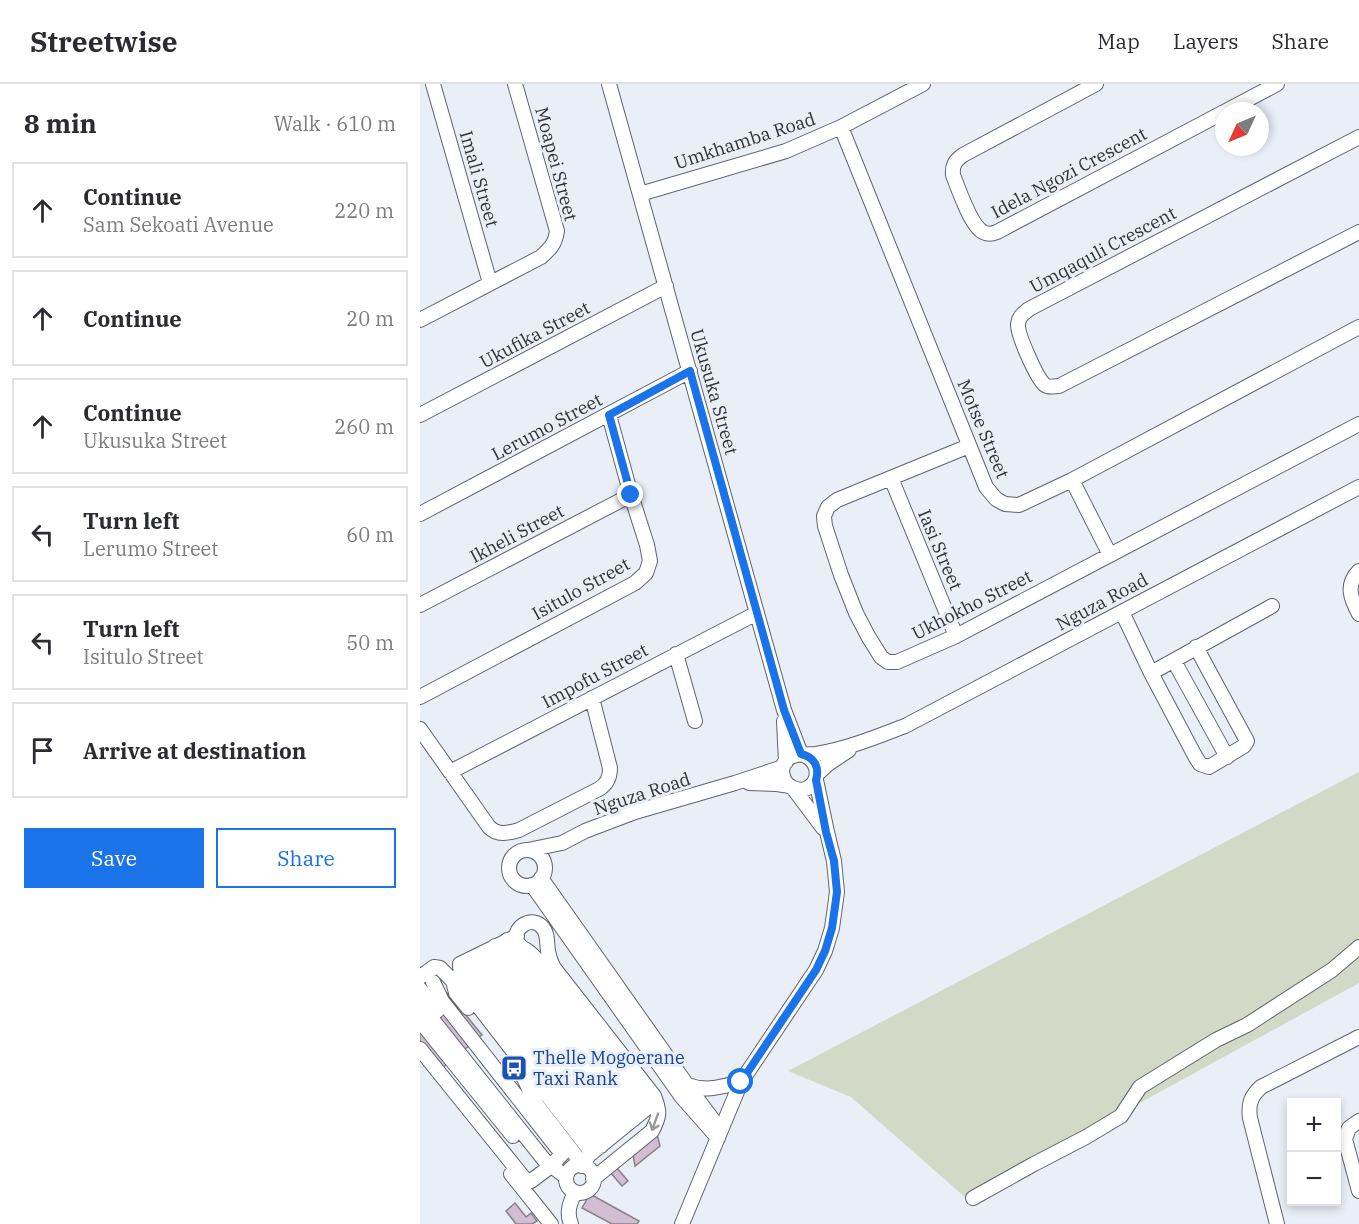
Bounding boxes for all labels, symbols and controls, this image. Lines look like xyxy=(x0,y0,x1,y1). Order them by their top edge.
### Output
text: Streetwise xyxy=(30,23,177,60)
text: Map xyxy=(1097,27,1140,55)
text: Layers xyxy=(1173,27,1239,55)
text: Share xyxy=(1272,27,1329,55)
north arrow xyxy=(1215,102,1269,156)
street label: Moapei Street xyxy=(530,104,583,223)
text: 8 min xyxy=(24,106,97,140)
street label: Umkhamba Road xyxy=(671,107,818,174)
text: Walk · 610 m xyxy=(274,110,396,137)
street label: Idela Ngozi Crescent xyxy=(987,122,1151,223)
street label: Imali Street xyxy=(455,128,504,230)
text: Continue xyxy=(83,182,182,211)
icon: ahead xyxy=(26,194,59,227)
text: 220 m xyxy=(334,197,394,224)
street label: Umqaquli Crescent xyxy=(1026,201,1180,298)
text: Sam Sekoati Avenue xyxy=(83,211,274,238)
street label: Ukufika Street xyxy=(476,296,594,373)
icon: ahead xyxy=(26,302,59,335)
text: Continue xyxy=(83,304,182,333)
text: 20 m xyxy=(346,305,394,332)
street label: Ukusuka Street xyxy=(686,326,743,457)
street label: Motse Street xyxy=(952,376,1015,482)
street label: Lerumo Street xyxy=(488,388,606,465)
text: Continue xyxy=(83,398,182,427)
icon: ahead xyxy=(26,410,59,443)
text: 260 m xyxy=(334,413,394,440)
text: Ukusuka Street xyxy=(83,427,227,454)
route end xyxy=(617,481,643,507)
street label: Ikheli Street xyxy=(466,499,568,568)
text: Turn left xyxy=(83,506,179,535)
street label: Iasi Street xyxy=(913,506,968,594)
icon: left xyxy=(26,518,59,551)
text: 60 m xyxy=(346,521,394,548)
text: Lerumo Street xyxy=(83,535,218,562)
street label: Isitulo Street xyxy=(528,552,634,625)
street label: Ukhokho Street xyxy=(908,564,1036,645)
street label: Nguza Road xyxy=(1052,568,1152,635)
text: Turn left xyxy=(83,614,179,643)
icon: left xyxy=(26,626,59,659)
text: 50 m xyxy=(346,629,394,656)
street label: Impofu Street xyxy=(538,638,652,713)
text: Isitulo Street xyxy=(83,643,204,670)
icon: arrive xyxy=(26,734,59,767)
text: Arrive at destination xyxy=(83,736,306,765)
street label: Nguza Road xyxy=(590,767,693,820)
button: Save xyxy=(24,828,204,888)
button: Share xyxy=(216,828,396,888)
place label: Thelle Mogoerane Taxi Rank xyxy=(533,1046,685,1090)
bus stop icon: Thelle Mogoerane Taxi Rank xyxy=(499,1053,529,1083)
route start xyxy=(727,1068,753,1094)
map controls xyxy=(1287,1098,1341,1206)
button: + xyxy=(1287,1098,1341,1152)
one-way arrow xyxy=(648,1113,659,1131)
button: − xyxy=(1287,1152,1341,1206)

